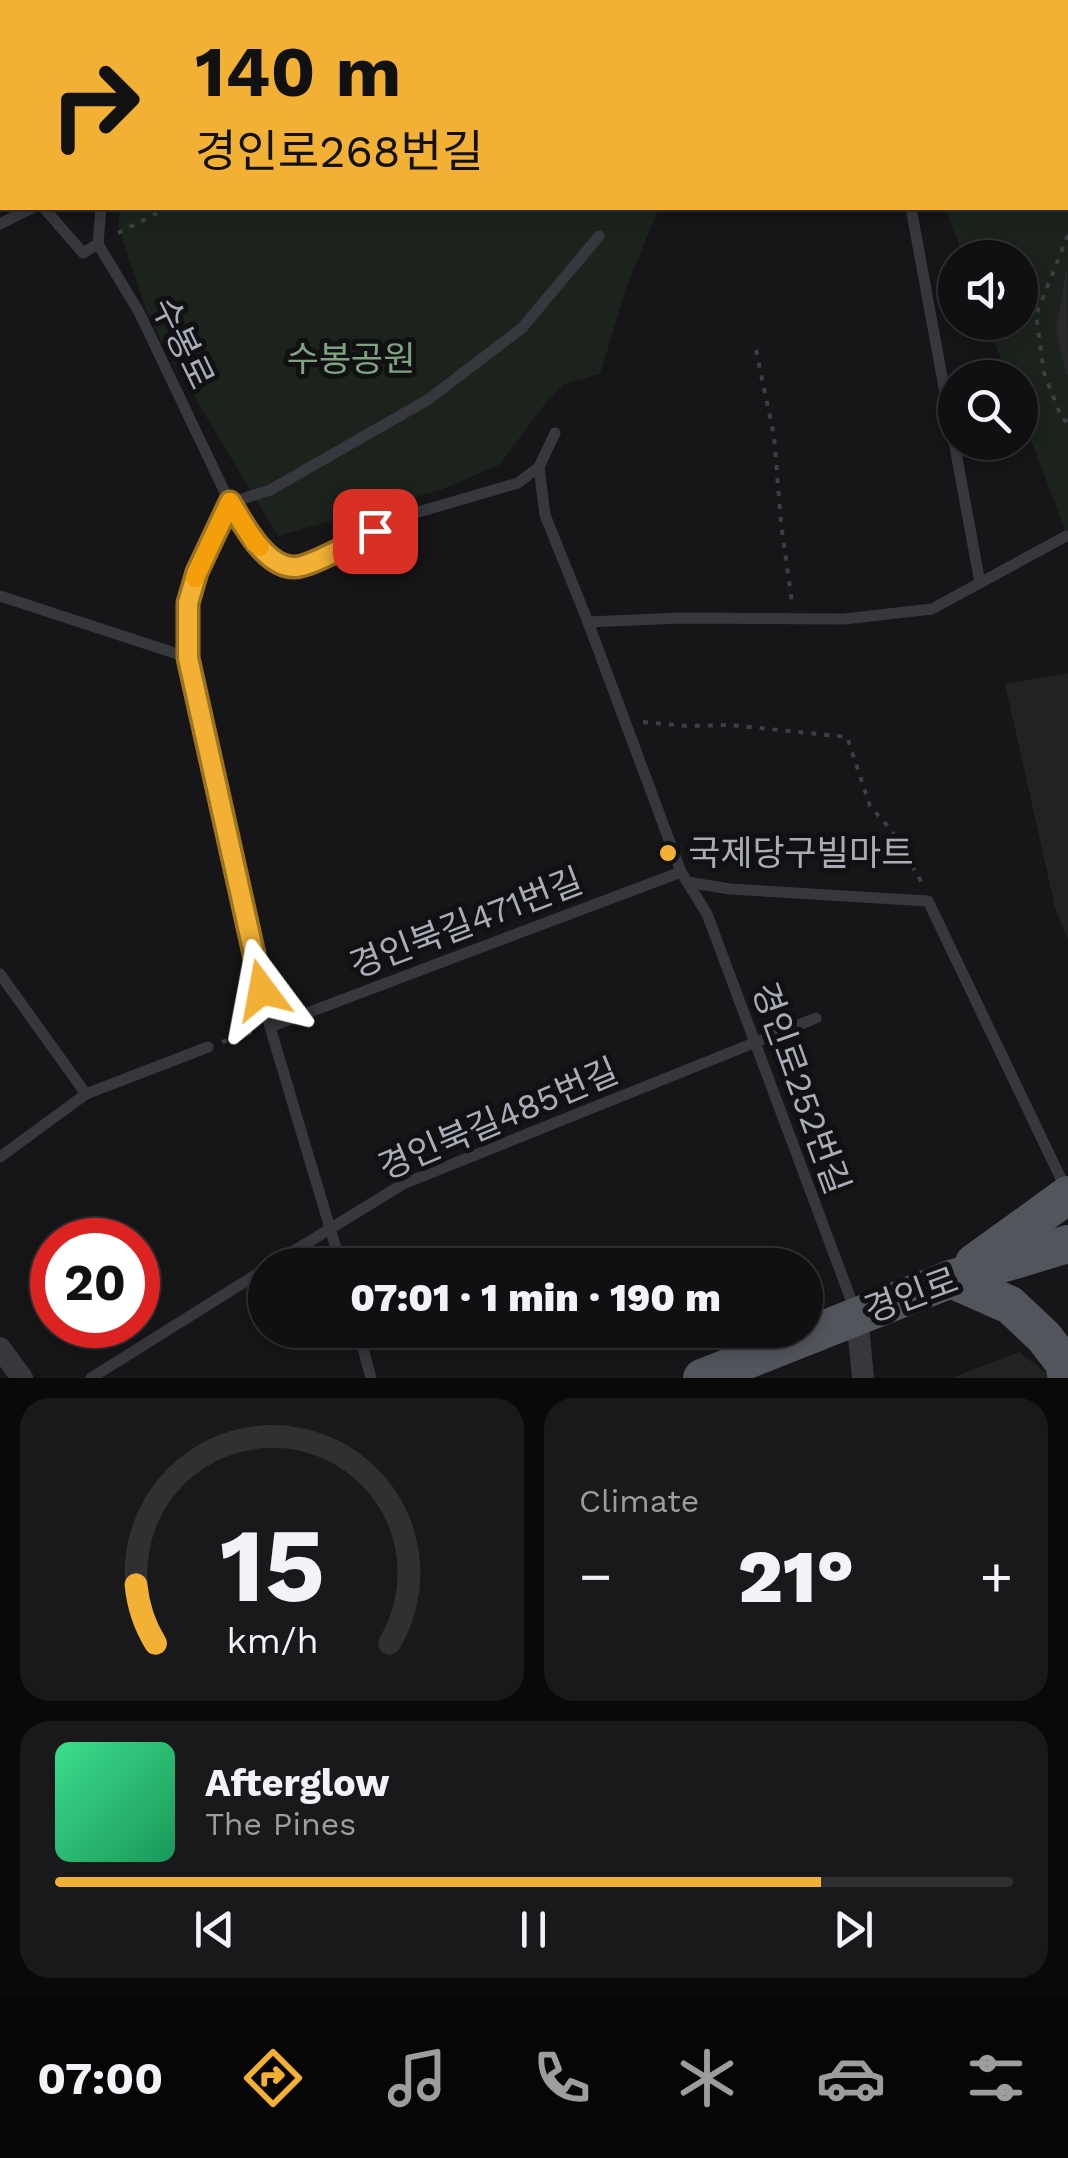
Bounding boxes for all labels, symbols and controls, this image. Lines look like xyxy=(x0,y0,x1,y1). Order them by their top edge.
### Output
text: 140 m xyxy=(195,31,401,113)
icon: right xyxy=(30,40,160,170)
text: 경인로268번길 xyxy=(195,125,483,178)
map controls xyxy=(938,240,1038,460)
button: sound xyxy=(938,240,1038,340)
street label: 수봉로 xyxy=(143,290,223,396)
park label: 수봉공원 xyxy=(287,338,415,380)
button: search xyxy=(938,360,1038,460)
pin xyxy=(333,489,418,574)
icon: arrive xyxy=(348,504,403,559)
place label: 국제당구빌마트 xyxy=(688,832,913,874)
marker: 국제당구빌마트 xyxy=(657,842,679,864)
street label: 경인북길471번길 xyxy=(344,859,588,987)
position arrow xyxy=(210,938,314,1042)
street label: 경인로252번길 xyxy=(743,976,859,1200)
street label: 경인북길485번길 xyxy=(372,1050,624,1188)
speed limit sign: 20 xyxy=(30,1218,160,1348)
street label: 경인로 xyxy=(858,1259,964,1331)
text: 07:01 · 1 min · 190 m xyxy=(350,1276,721,1320)
text: Climate xyxy=(579,1482,699,1520)
text: 15 xyxy=(219,1504,325,1626)
text: 21° xyxy=(738,1532,854,1620)
text: − xyxy=(579,1544,612,1608)
text: + xyxy=(980,1544,1013,1608)
text: km/h xyxy=(226,1620,318,1662)
text: Afterglow xyxy=(205,1761,390,1805)
text: The Pines xyxy=(205,1805,356,1843)
icon: previous xyxy=(187,1902,242,1957)
icon: pause xyxy=(506,1902,561,1957)
icon: next xyxy=(826,1902,881,1957)
icon: directions xyxy=(238,2043,308,2113)
icon: music xyxy=(382,2043,452,2113)
icon: phone xyxy=(527,2043,597,2113)
icon: climate xyxy=(672,2043,742,2113)
icon: car xyxy=(816,2043,886,2113)
icon: filters xyxy=(961,2043,1031,2113)
text: 07:00 xyxy=(37,2052,163,2105)

